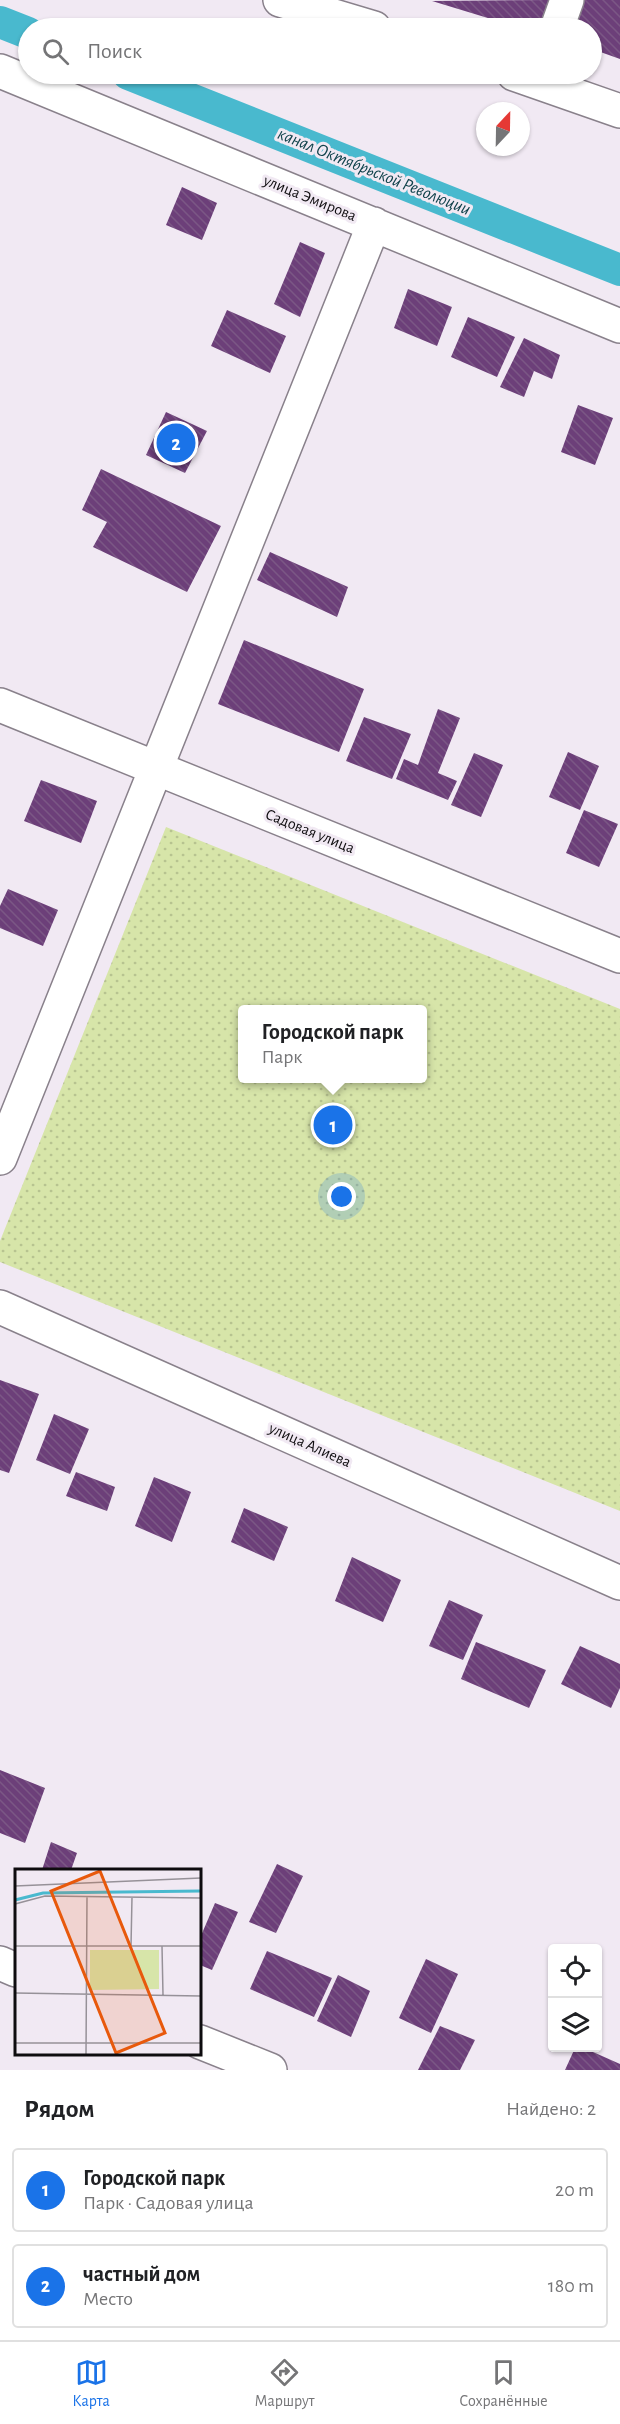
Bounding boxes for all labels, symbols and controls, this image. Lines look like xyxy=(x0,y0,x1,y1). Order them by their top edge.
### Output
search box xyxy=(18,18,602,84)
icon: search xyxy=(39,35,72,68)
text: Поиск xyxy=(87,40,142,62)
north arrow xyxy=(476,102,530,156)
water label: канал Октябрьской Революции xyxy=(275,125,473,219)
street label: улица Эмирова xyxy=(260,172,359,225)
pin: 2 xyxy=(156,420,195,466)
street label: Садовая улица xyxy=(263,806,357,857)
popup xyxy=(238,1005,427,1083)
text: Городской парк xyxy=(261,1021,404,1043)
text: Парк xyxy=(261,1047,303,1067)
pin: 1 xyxy=(314,1102,352,1148)
your location xyxy=(327,1182,356,1211)
street label: улица Алиева xyxy=(265,1419,353,1471)
inset map xyxy=(15,1869,201,2055)
map controls xyxy=(548,1944,602,2052)
button: locate xyxy=(548,1944,602,1998)
button: layers xyxy=(548,1998,602,2052)
text: Рядом xyxy=(24,2096,95,2122)
text: Найдено: 2 xyxy=(506,2099,596,2119)
text: Городской парк xyxy=(83,2167,225,2189)
text: 1 xyxy=(42,2180,49,2200)
text: 20 m xyxy=(555,2180,594,2200)
text: Парк · Садовая улица xyxy=(83,2193,254,2213)
text: частный дом xyxy=(83,2263,200,2285)
text: 2 xyxy=(41,2276,50,2296)
text: 180 m xyxy=(548,2276,594,2296)
text: Место xyxy=(83,2289,133,2309)
tab: Карта xyxy=(72,2356,110,2411)
tab: Маршрут xyxy=(254,2356,315,2411)
tab: Сохранённые xyxy=(459,2356,548,2411)

